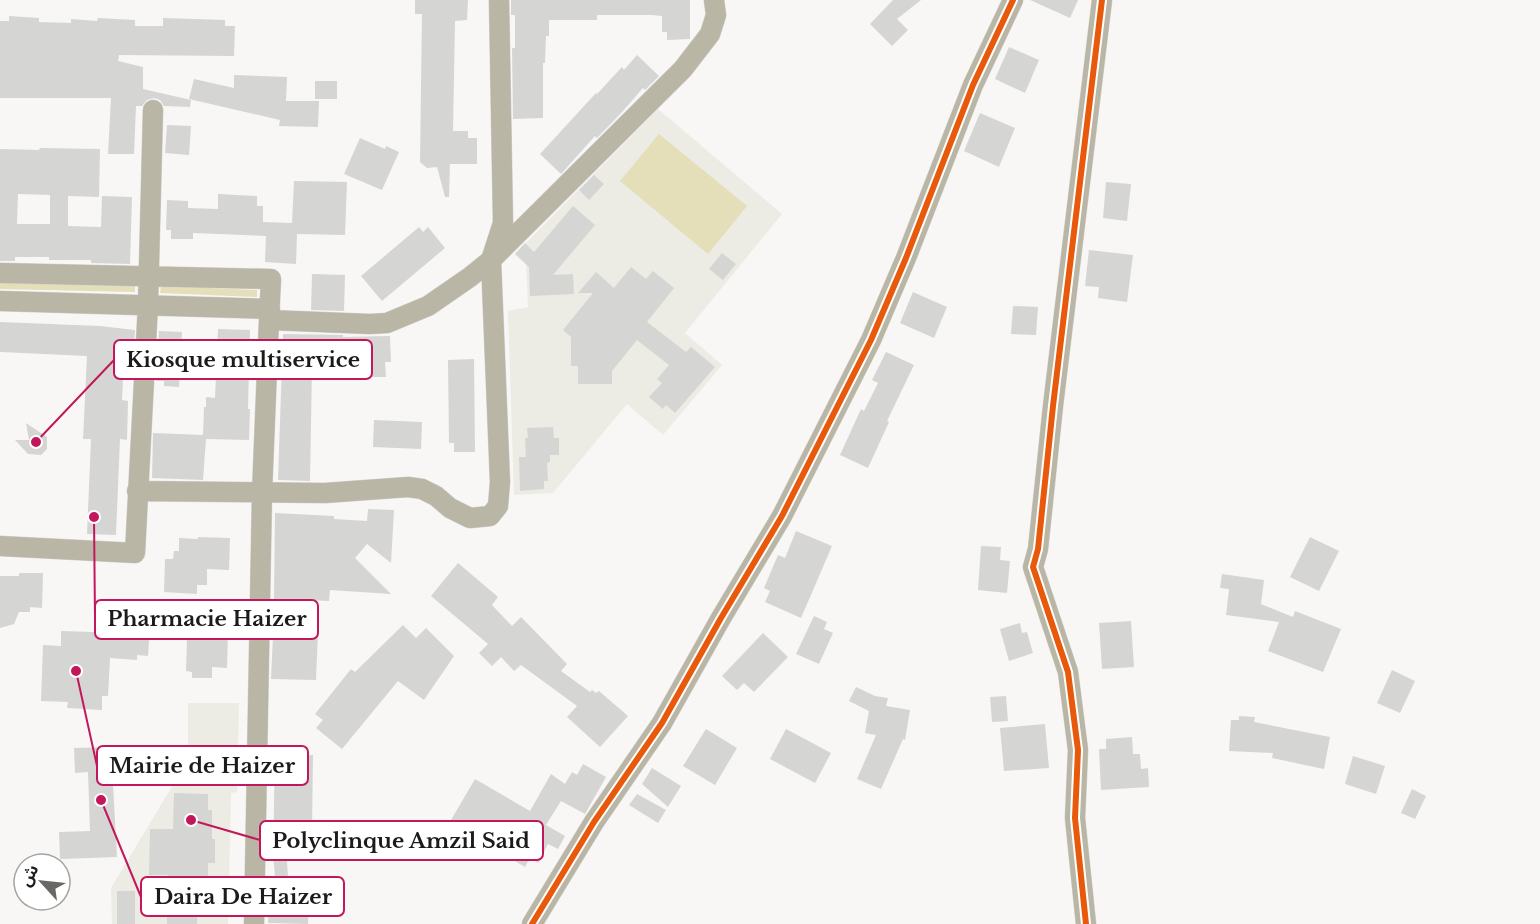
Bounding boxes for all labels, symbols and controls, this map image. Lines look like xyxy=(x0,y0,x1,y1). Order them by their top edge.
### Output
callout: Kiosque multiservice xyxy=(114,340,372,379)
text: Kiosque multiservice xyxy=(126,347,360,373)
callout: Pharmacie Haizer xyxy=(95,600,318,639)
text: Pharmacie Haizer xyxy=(107,606,307,632)
callout: Mairie de Haizer xyxy=(97,746,308,785)
text: Mairie de Haizer xyxy=(109,753,296,779)
callout: Polyclinque Amzil Said xyxy=(260,821,543,860)
text: Polyclinque Amzil Said xyxy=(272,828,530,854)
north arrow xyxy=(12,852,72,912)
text: ش xyxy=(15,861,43,889)
callout: Daira De Haizer xyxy=(141,877,344,916)
text: Daira De Haizer xyxy=(154,884,333,910)

